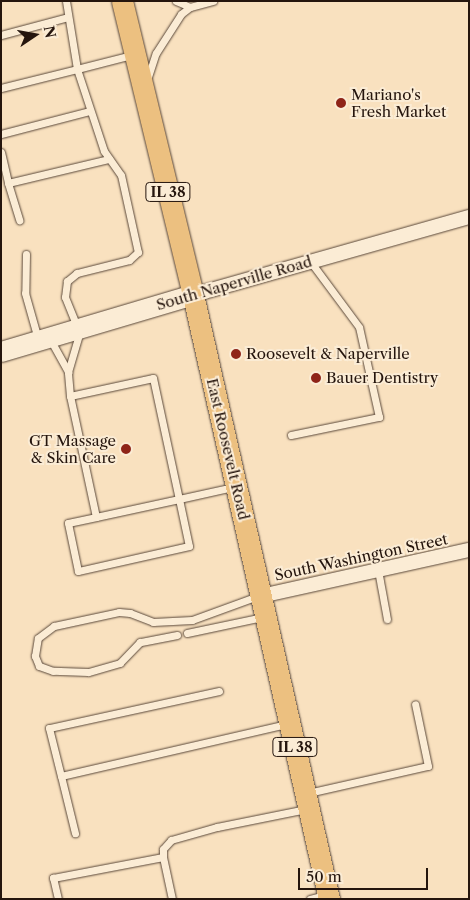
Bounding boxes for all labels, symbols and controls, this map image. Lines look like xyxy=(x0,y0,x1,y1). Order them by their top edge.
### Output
north arrow xyxy=(10,10,60,60)
text: N xyxy=(40,24,60,40)
place label: Mariano's Fresh Market xyxy=(351,85,446,120)
marker: Mariano's Fresh Market xyxy=(335,97,347,109)
road number: IL 38 xyxy=(144,180,192,203)
street label: South Naperville Road xyxy=(154,252,314,314)
place label: Roosevelt & Naperville xyxy=(246,345,410,363)
marker: Roosevelt & Naperville xyxy=(230,348,242,360)
place label: Bauer Dentistry xyxy=(326,369,439,387)
marker: Bauer Dentistry xyxy=(310,372,322,384)
street label: East Roosevelt Road xyxy=(203,376,253,522)
place label: GT Massage & Skin Care xyxy=(29,431,116,466)
marker: GT Massage & Skin Care xyxy=(120,443,132,455)
street label: South Washington Street xyxy=(272,530,450,584)
road number: IL 38 xyxy=(271,736,319,759)
scale bar xyxy=(300,858,430,890)
text: 50 m xyxy=(306,867,342,886)

